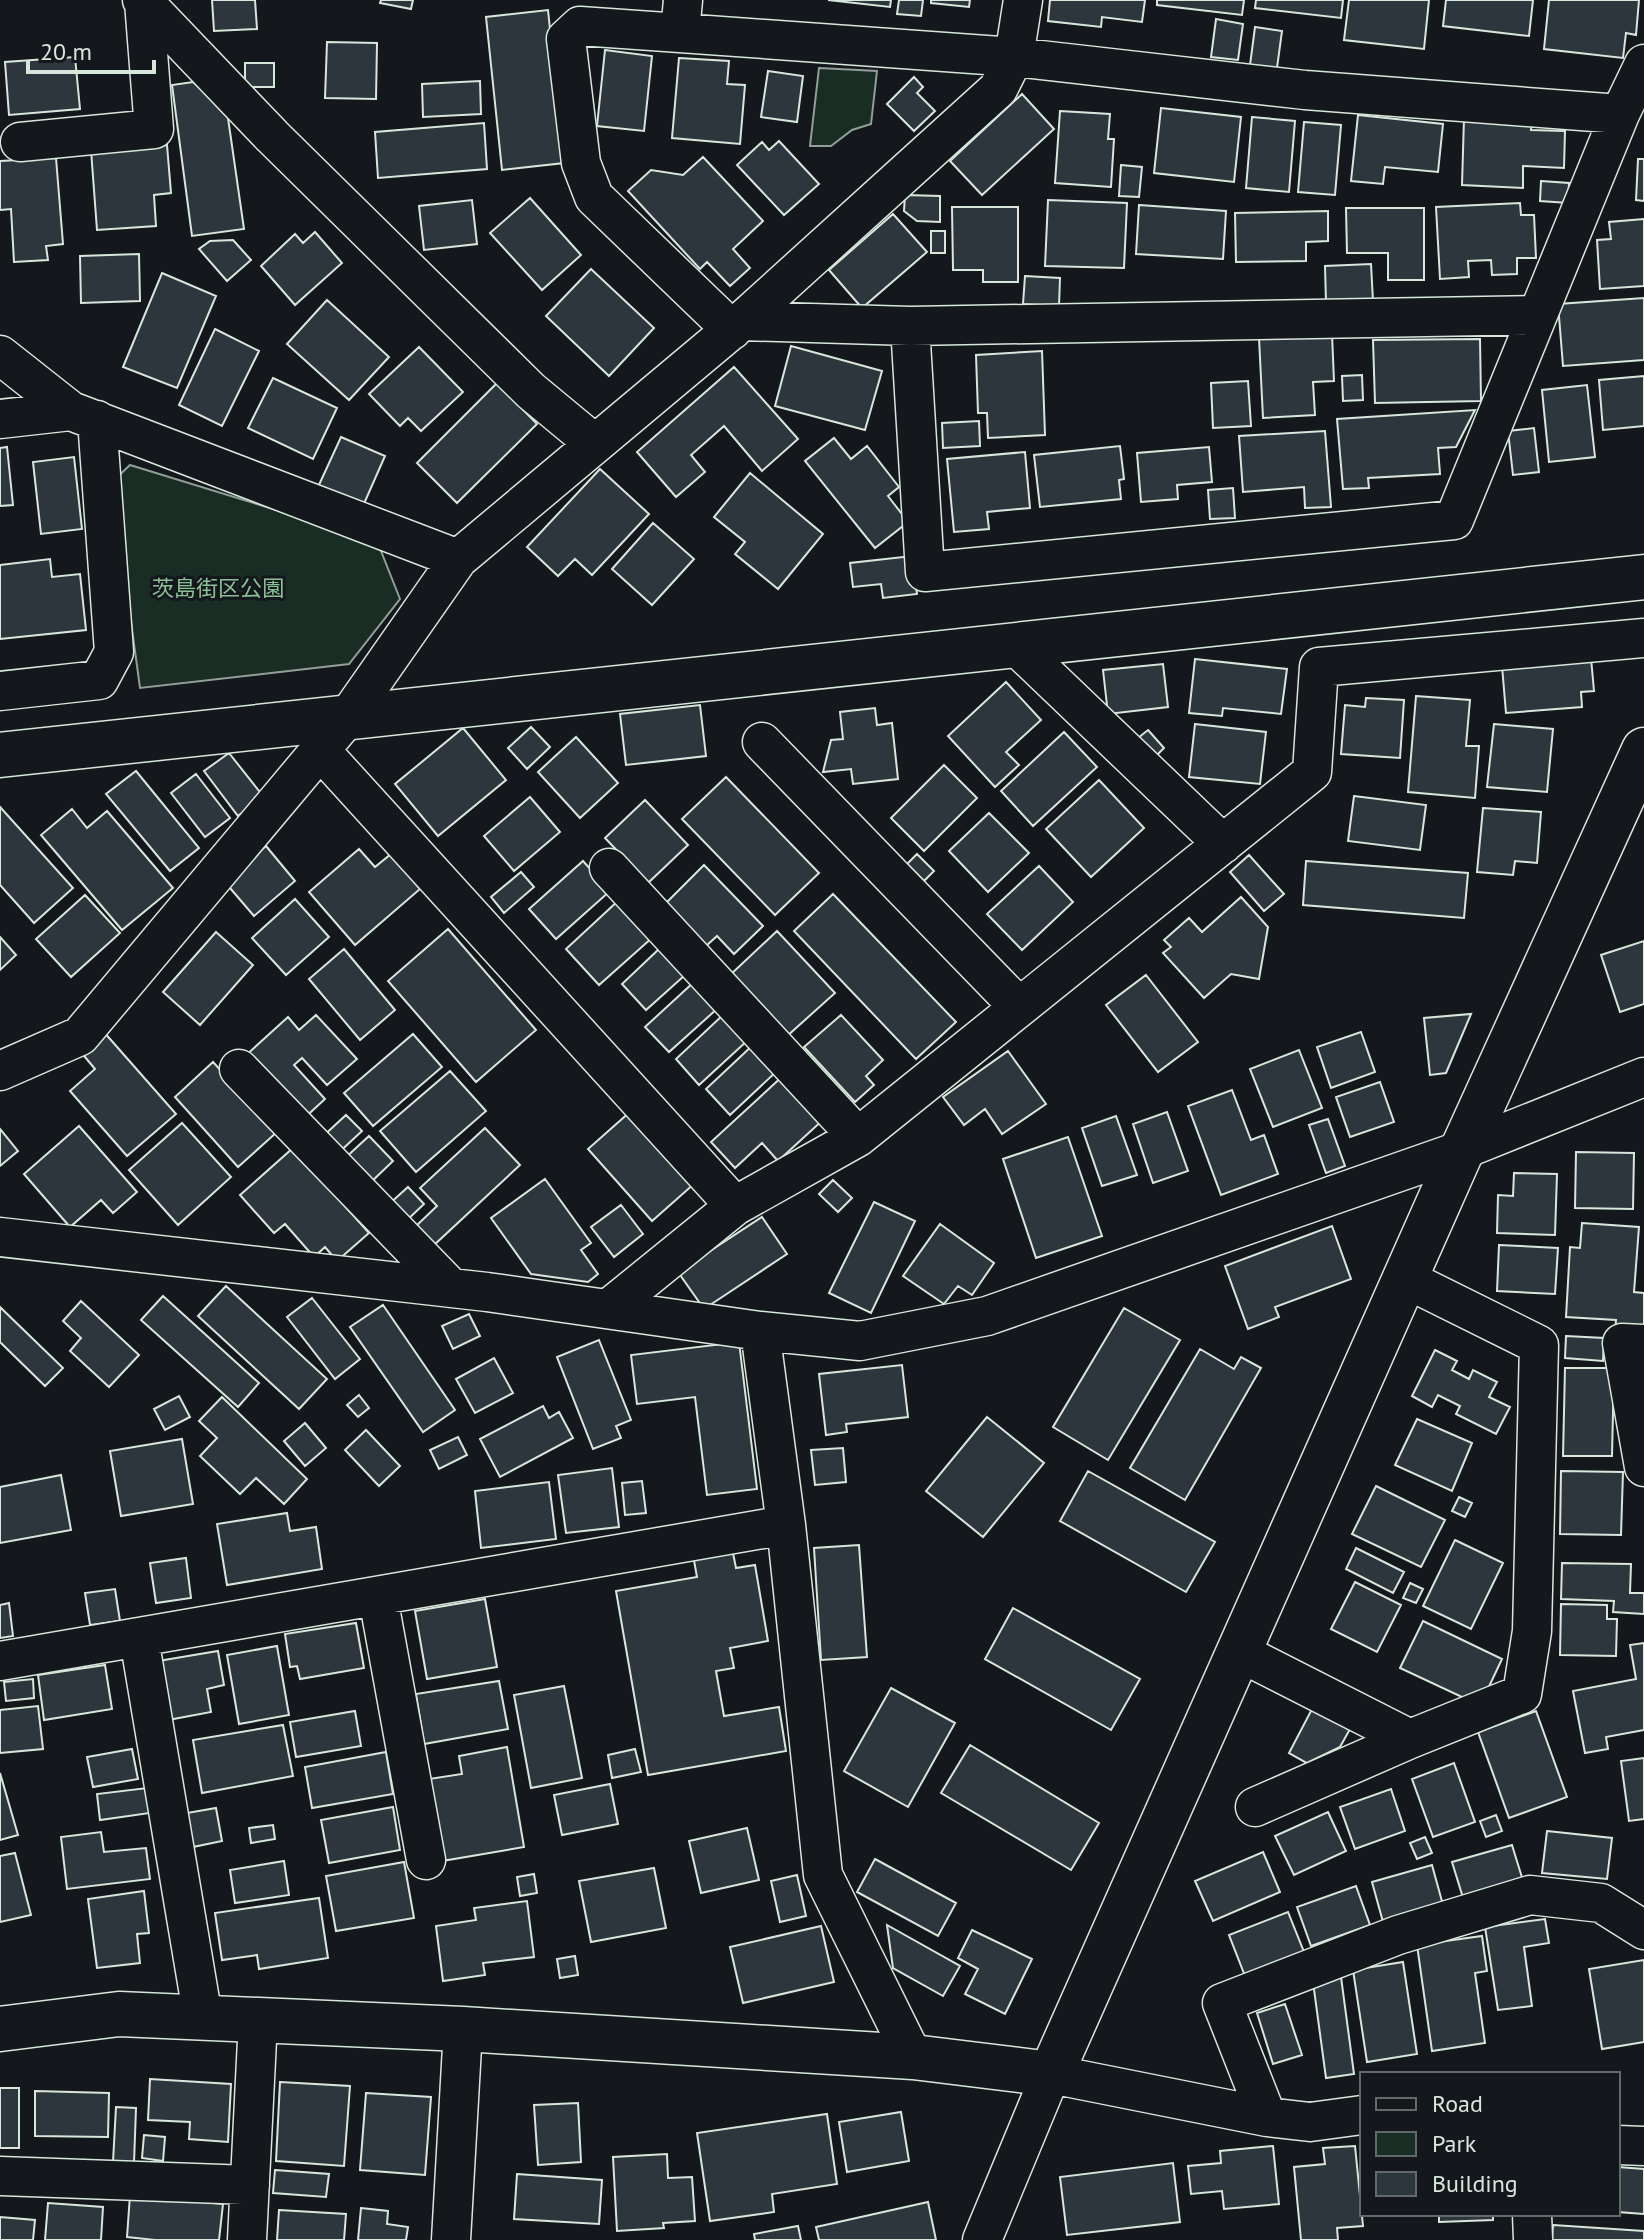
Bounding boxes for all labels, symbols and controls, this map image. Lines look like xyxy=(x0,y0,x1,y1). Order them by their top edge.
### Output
scale bar xyxy=(28,24,154,74)
text: 20 m xyxy=(40,36,92,67)
park label: 茨島街区公園 xyxy=(152,574,284,602)
legend xyxy=(1360,2072,1620,2216)
text: Road xyxy=(1432,2088,1483,2119)
text: Park xyxy=(1432,2128,1477,2159)
text: Building xyxy=(1432,2168,1518,2199)

